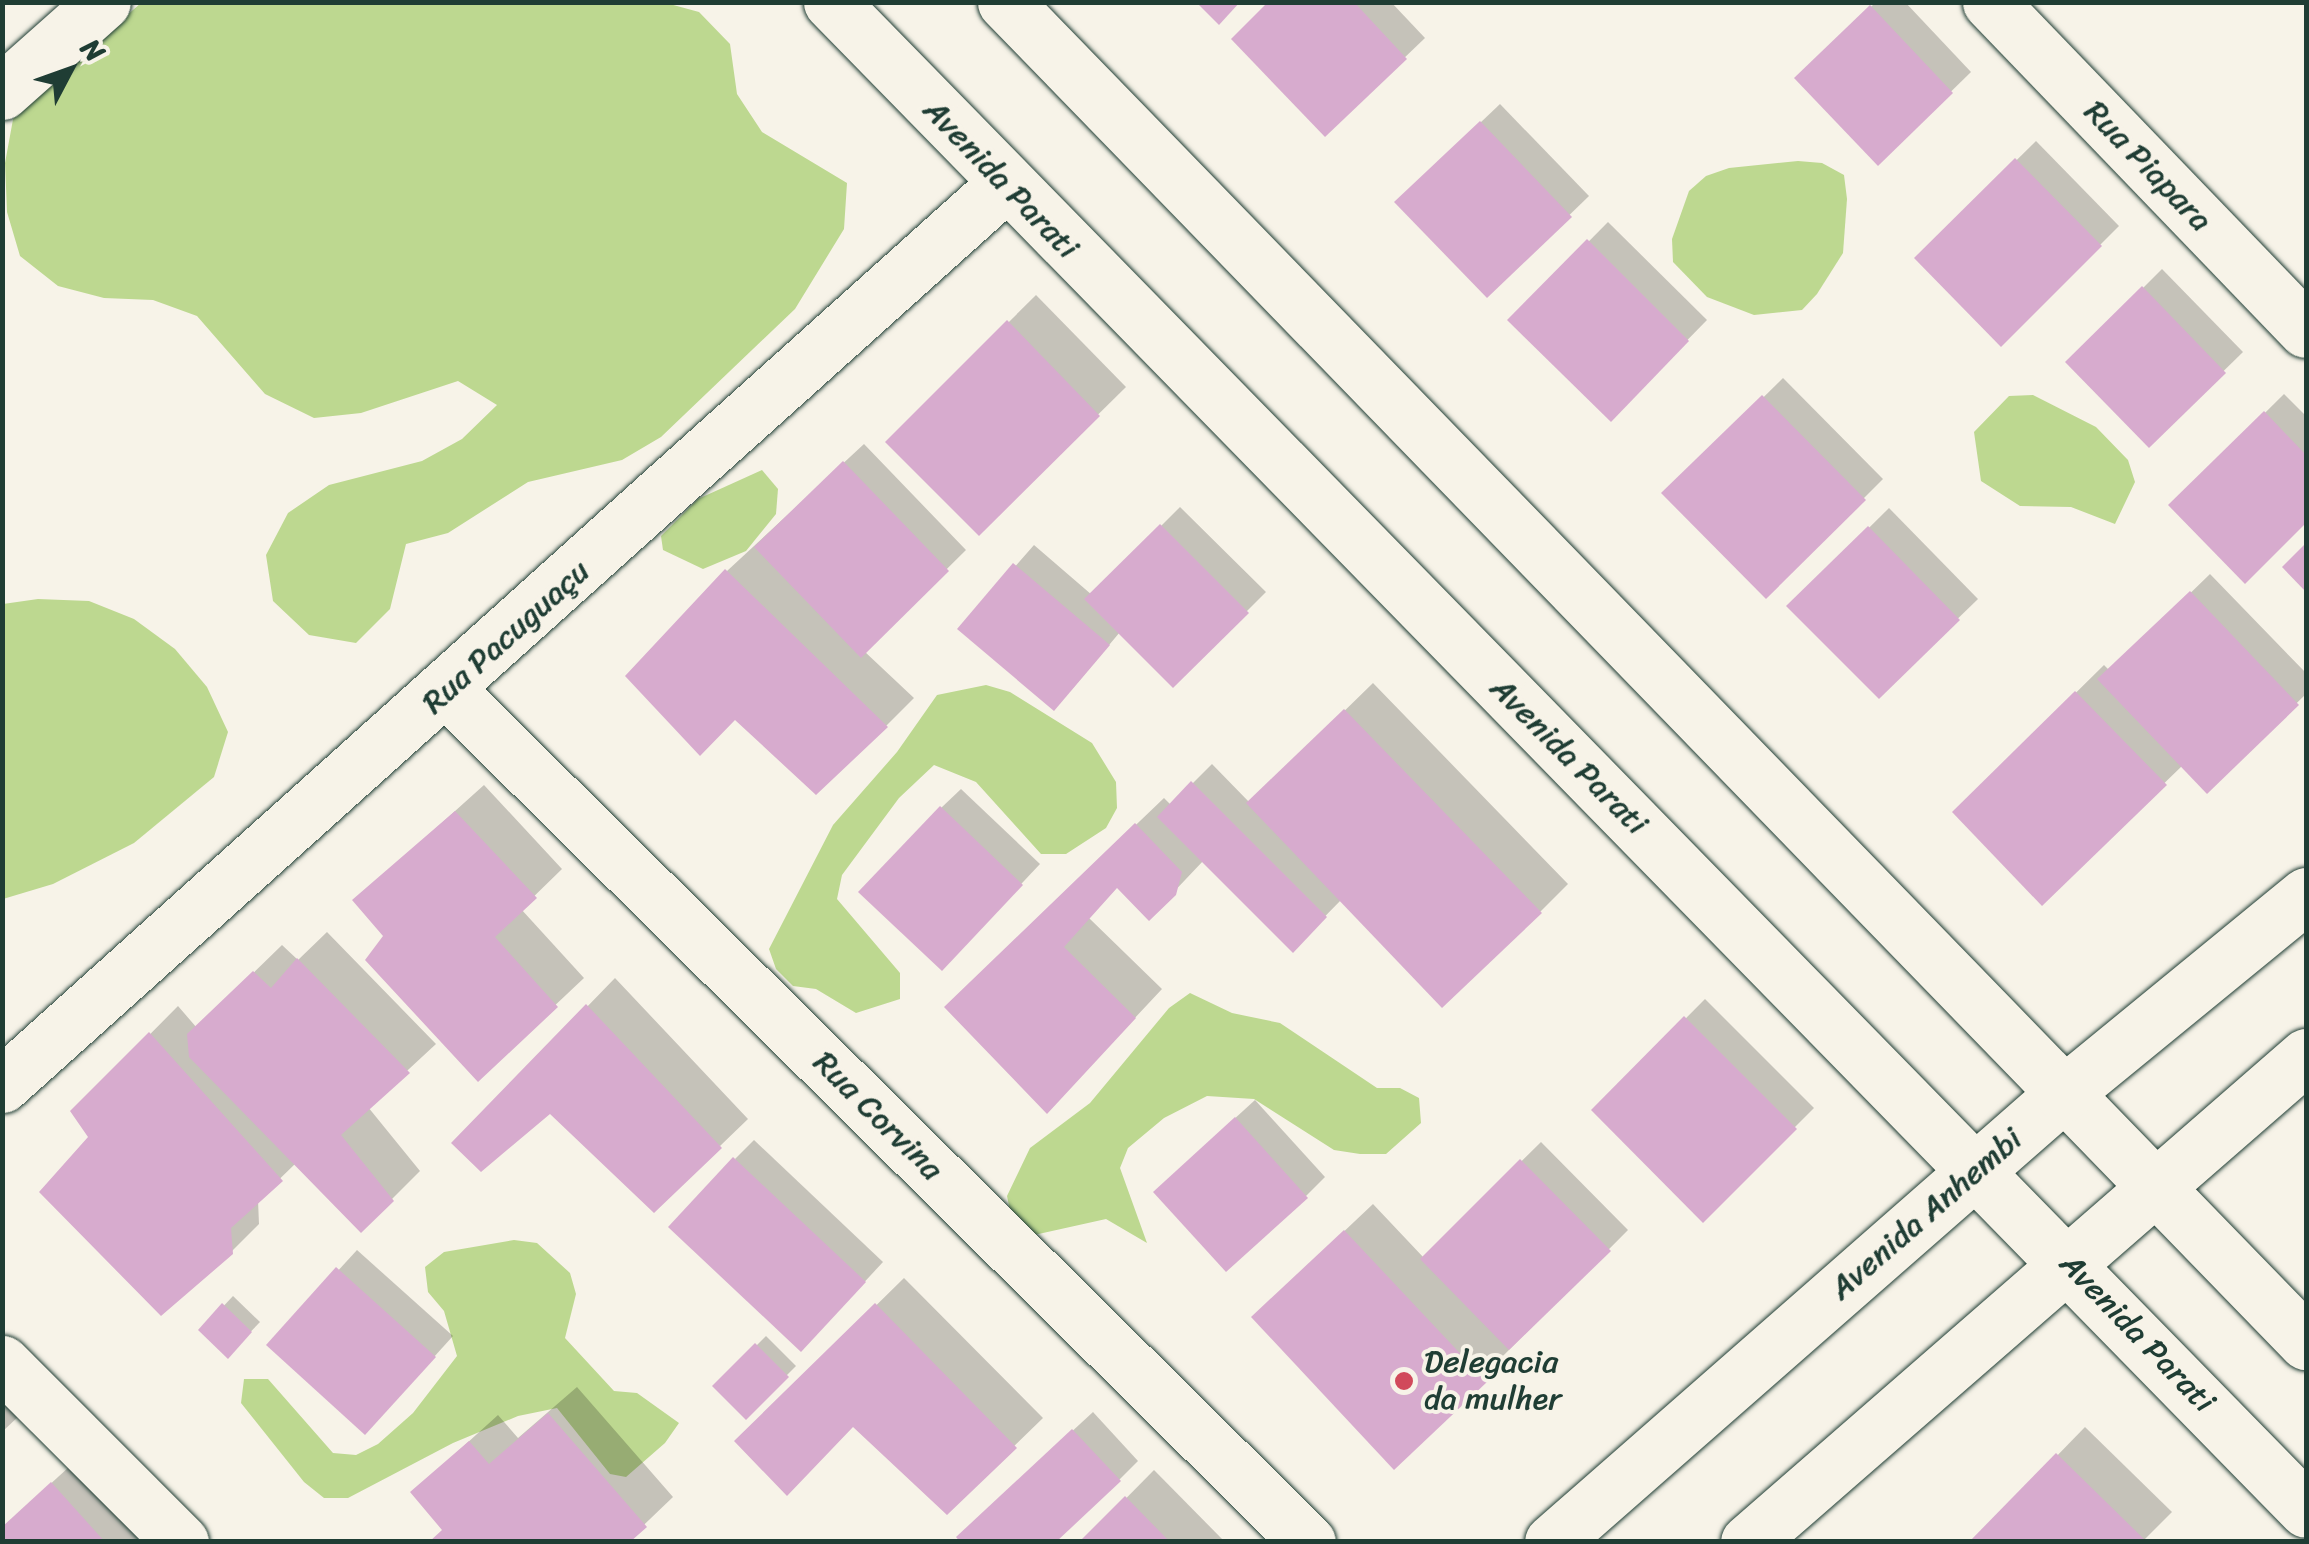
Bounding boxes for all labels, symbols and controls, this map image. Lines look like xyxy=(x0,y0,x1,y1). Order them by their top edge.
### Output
north arrow xyxy=(20,20,120,120)
text: N xyxy=(68,27,118,73)
street label: Avenida Parati xyxy=(915,91,1087,267)
street label: Rua Piapara xyxy=(2076,92,2220,240)
street label: Rua Pacuguaçu xyxy=(414,552,598,722)
street label: Avenida Parati xyxy=(1482,669,1656,843)
street label: Rua Corvina xyxy=(805,1043,951,1189)
street label: Avenida Anhembi xyxy=(1822,1120,2030,1308)
street label: Avenida Parati xyxy=(2051,1245,2223,1421)
place label: Delegacia da mulher xyxy=(1424,1344,1562,1419)
marker: Delegacia da mulher xyxy=(1393,1370,1415,1392)

